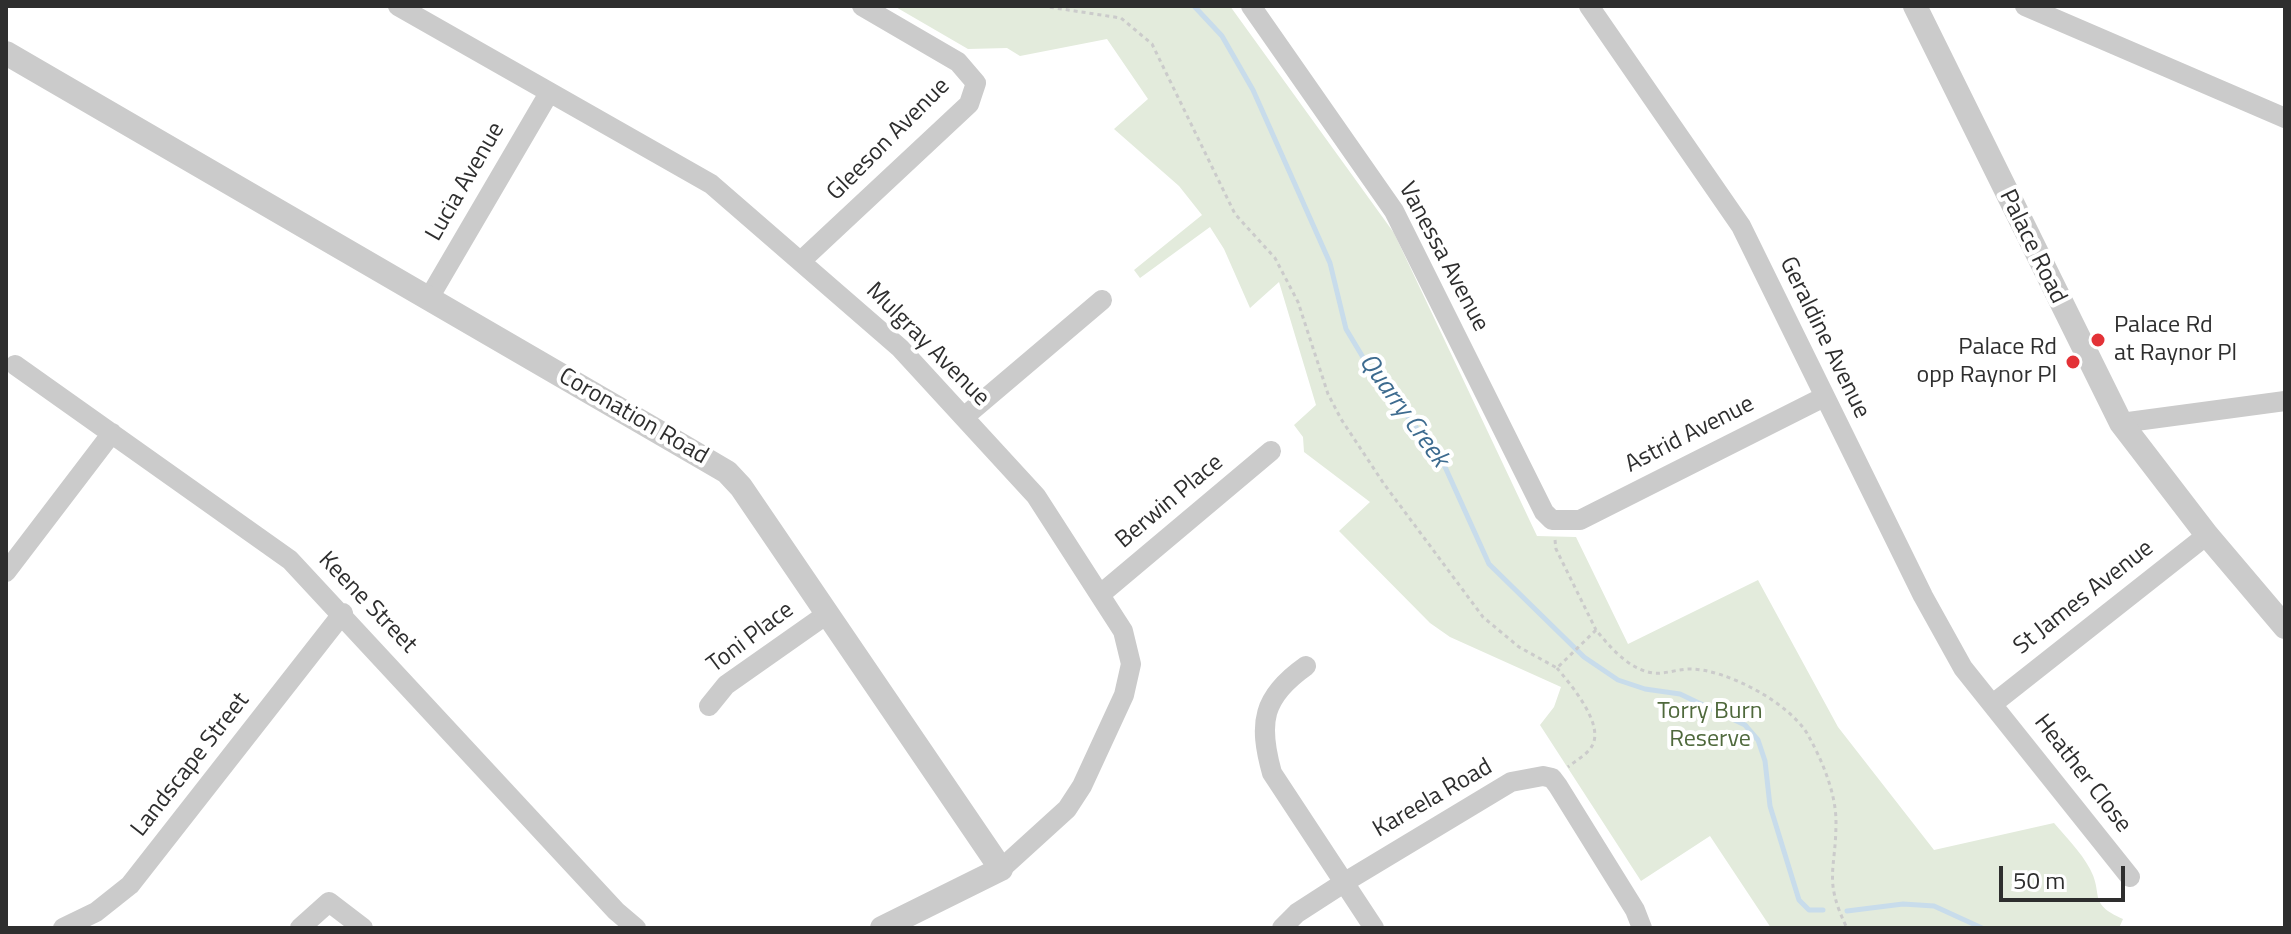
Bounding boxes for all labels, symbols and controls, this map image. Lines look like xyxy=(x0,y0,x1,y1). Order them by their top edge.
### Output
street label: Gleeson Avenue xyxy=(822,73,956,207)
street label: Lucia Avenue xyxy=(420,118,512,246)
street label: Vanessa Avenue xyxy=(1392,177,1494,337)
street label: Palace Road xyxy=(1992,185,2072,309)
street label: Geraldine Avenue xyxy=(1772,253,1876,423)
street label: Mulgray Avenue xyxy=(859,277,995,413)
place label: Palace Rd at Raynor Pl xyxy=(2114,312,2237,368)
marker: Palace Rd at Raynor Pl xyxy=(2089,331,2107,349)
place label: Palace Rd opp Raynor Pl xyxy=(1917,334,2057,390)
water label: Quarry Creek xyxy=(1351,348,1455,474)
marker: Palace Rd opp Raynor Pl xyxy=(2064,353,2082,371)
street label: Coronation Road xyxy=(553,363,713,471)
street label: Astrid Avenue xyxy=(1621,390,1759,480)
street label: Berwin Place xyxy=(1111,449,1229,555)
street label: St James Avenue xyxy=(2008,535,2160,661)
street label: Keene Street xyxy=(312,546,422,660)
street label: Toni Place xyxy=(702,596,800,680)
street label: Landscape Street xyxy=(126,687,256,843)
park label: Torry Burn Reserve xyxy=(1657,698,1763,754)
street label: Heather Close xyxy=(2027,709,2137,839)
street label: Kareela Road xyxy=(1368,753,1498,845)
scale bar xyxy=(2003,850,2129,900)
text: 50 m xyxy=(2013,862,2065,898)

